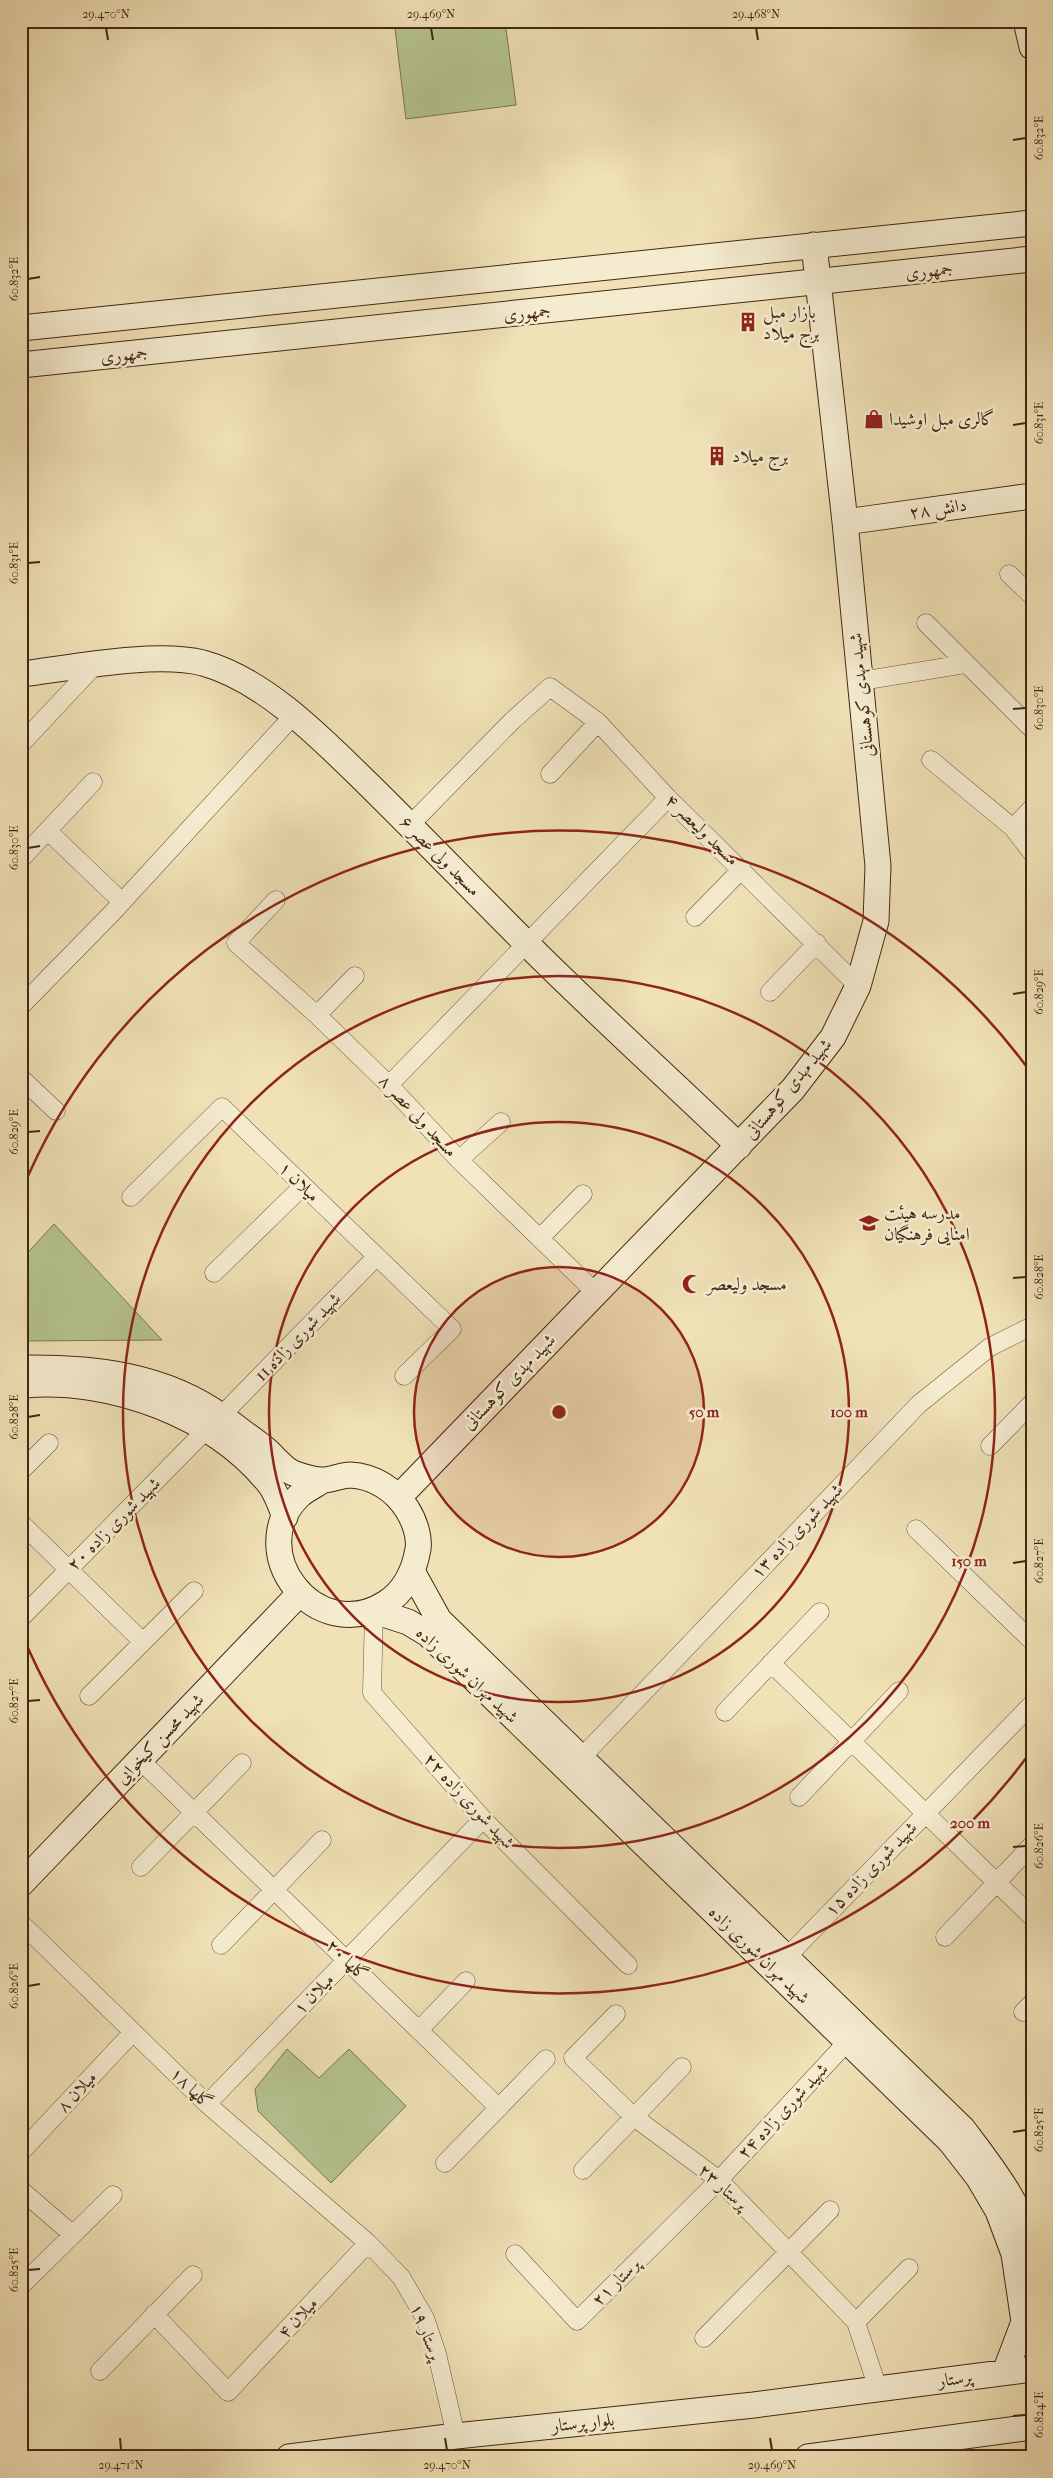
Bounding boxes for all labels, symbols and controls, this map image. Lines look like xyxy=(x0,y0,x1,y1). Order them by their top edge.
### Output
text: 29.470°N xyxy=(82,7,130,21)
text: 29.469°N xyxy=(407,7,455,21)
text: 29.468°N xyxy=(732,7,780,21)
text: 60.832°E xyxy=(1032,116,1046,160)
text: 60.832°E xyxy=(7,257,21,301)
street label: جمهوری xyxy=(904,258,954,284)
street label: جمهوری xyxy=(502,300,552,326)
place label: بازار مبل برج میلاد xyxy=(763,302,819,349)
building icon: بازار مبل برج میلاد xyxy=(737,311,759,333)
street label: جمهوری xyxy=(99,342,149,368)
text: 60.831°E xyxy=(1032,402,1046,444)
shop icon: گالری مبل اوشیدا xyxy=(863,408,885,430)
place label: گالری مبل اوشیدا xyxy=(889,408,995,432)
building icon: برج میلاد xyxy=(706,445,728,467)
place label: برج میلاد xyxy=(732,446,788,472)
street label: دانش ۲۸ xyxy=(908,495,968,524)
text: 60.831°E xyxy=(7,542,21,584)
street label: شهید مهدی کوهستانی xyxy=(845,632,880,758)
text: 60.830°E xyxy=(1032,686,1046,730)
street label: مسجد ولیعصر ۴ xyxy=(660,790,743,871)
street label: مسجد ولی عصر ۶ xyxy=(395,811,485,901)
text: 60.830°E xyxy=(7,826,21,870)
text: 60.829°E xyxy=(1032,969,1046,1015)
street label: شهید مهدی کوهستانی xyxy=(740,1034,837,1144)
street label: مسجد ولی عصر ۸ xyxy=(374,1070,462,1162)
text: 60.829°E xyxy=(7,1109,21,1155)
street label: میلان ۱ xyxy=(274,1158,324,1206)
place label: مدرسه هیئت امنایی فرهنگیان xyxy=(884,1203,970,1246)
school or university icon: مدرسه هیئت امنایی فرهنگیان xyxy=(858,1212,880,1234)
text: 60.828°E xyxy=(1032,1254,1046,1300)
mosque icon: مسجد ولیعصر xyxy=(681,1273,703,1295)
place label: مسجد ولیعصر xyxy=(705,1274,787,1296)
street label: شهید شوری زاده 11 xyxy=(251,1288,346,1386)
street label: شهید مهدی کوهستانی xyxy=(458,1330,561,1435)
text: 60.828°E xyxy=(7,1394,21,1440)
centre of rings xyxy=(550,1403,568,1421)
text: 50 m xyxy=(689,1403,720,1421)
text: 100 m xyxy=(830,1403,868,1421)
street label: شهید شوری زاده ۲۰ xyxy=(63,1473,166,1576)
street label: شهید شوری زاده ۱۳ xyxy=(747,1479,848,1583)
text: 60.827°E xyxy=(1032,1538,1046,1584)
text: 150 m xyxy=(951,1552,987,1570)
street label: شهید مهران شوری زاده xyxy=(411,1622,522,1728)
text: 60.827°E xyxy=(7,1678,21,1724)
street label: شهید محسن کیخوایی xyxy=(112,1689,209,1789)
street label: شهید شوری زاده ۲۲ xyxy=(419,1749,519,1854)
text: 200 m xyxy=(950,1814,990,1832)
street label: شهید شوری زاده ۱۵ xyxy=(821,1817,922,1921)
text: 60.826°E xyxy=(1032,1823,1046,1869)
street label: شهید مهران شوری زاده xyxy=(704,1902,814,2009)
street label: گلها ۲۰ xyxy=(322,1934,373,1985)
text: 60.826°E xyxy=(7,1963,21,2009)
street label: میلان ۱ xyxy=(290,1969,338,2019)
street label: شهید شوری زاده ۲۴ xyxy=(733,2059,833,2164)
street label: گلها ۱۸ xyxy=(166,2062,217,2113)
street label: میلان ۸ xyxy=(53,2067,101,2117)
text: 60.825°E xyxy=(1032,2108,1046,2152)
street label: پرستار ۲۳ xyxy=(694,2159,753,2216)
text: 60.825°E xyxy=(7,2248,21,2292)
street label: پرستار ۲۱ xyxy=(588,2252,646,2310)
street label: میلان ۴ xyxy=(274,2293,322,2343)
street label: پرستار ۱۹ xyxy=(406,2301,447,2365)
street label: پرستار xyxy=(934,2366,975,2392)
text: 60.824°E xyxy=(1032,2392,1046,2438)
street label: بلوار پرستار xyxy=(549,2409,616,2437)
text: 29.471°N xyxy=(98,2458,144,2472)
text: 29.470°N xyxy=(423,2458,471,2472)
text: 29.469°N xyxy=(748,2458,796,2472)

